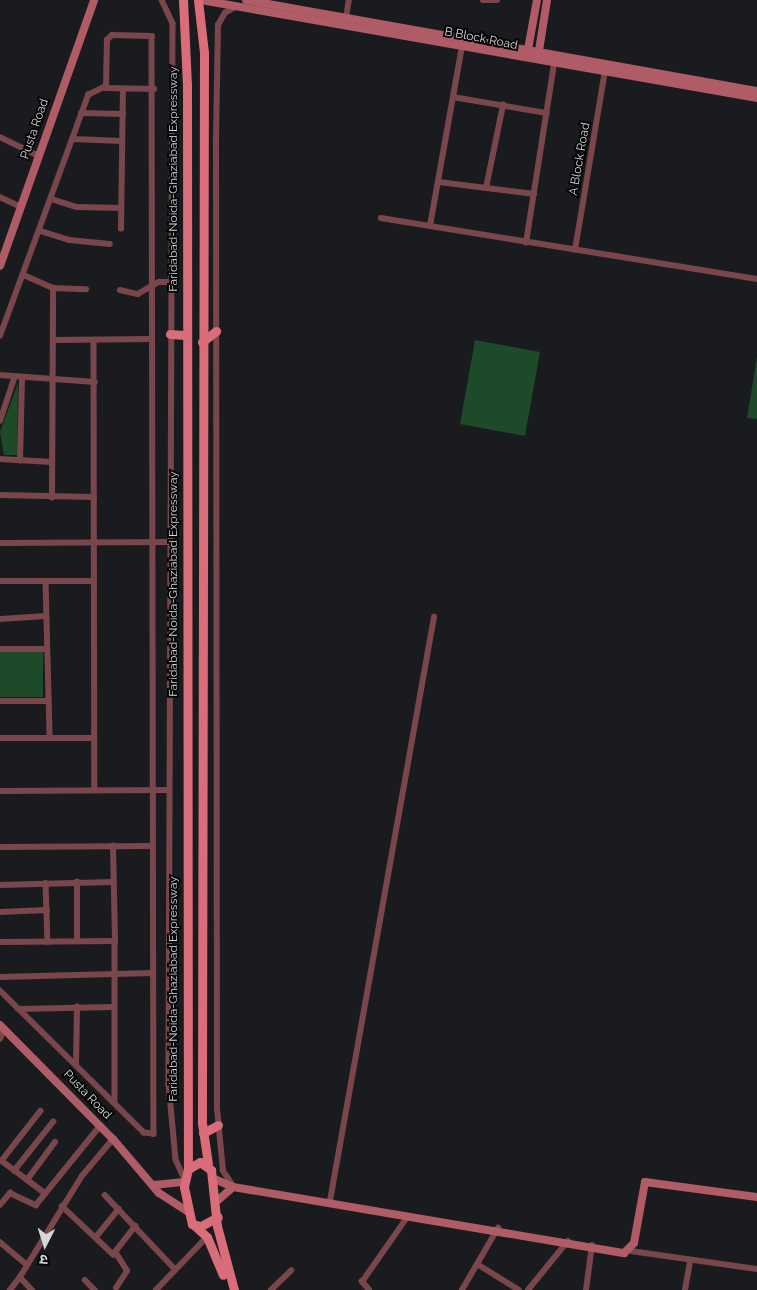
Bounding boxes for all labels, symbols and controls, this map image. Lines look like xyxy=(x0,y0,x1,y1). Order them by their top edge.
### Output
street label: B Block Road xyxy=(443,25,519,53)
street label: Faridabad-Noida-Ghaziabad Expressway xyxy=(167,66,181,292)
street label: Pusta Road xyxy=(18,97,52,161)
street label: A Block Road xyxy=(566,121,594,197)
street label: Faridabad-Noida-Ghaziabad Expressway xyxy=(167,471,181,697)
street label: Faridabad-Noida-Ghaziabad Expressway xyxy=(167,876,181,1102)
street label: Pusta Road xyxy=(60,1067,114,1123)
north arrow xyxy=(20,1220,70,1270)
text: उ xyxy=(39,1252,48,1268)

